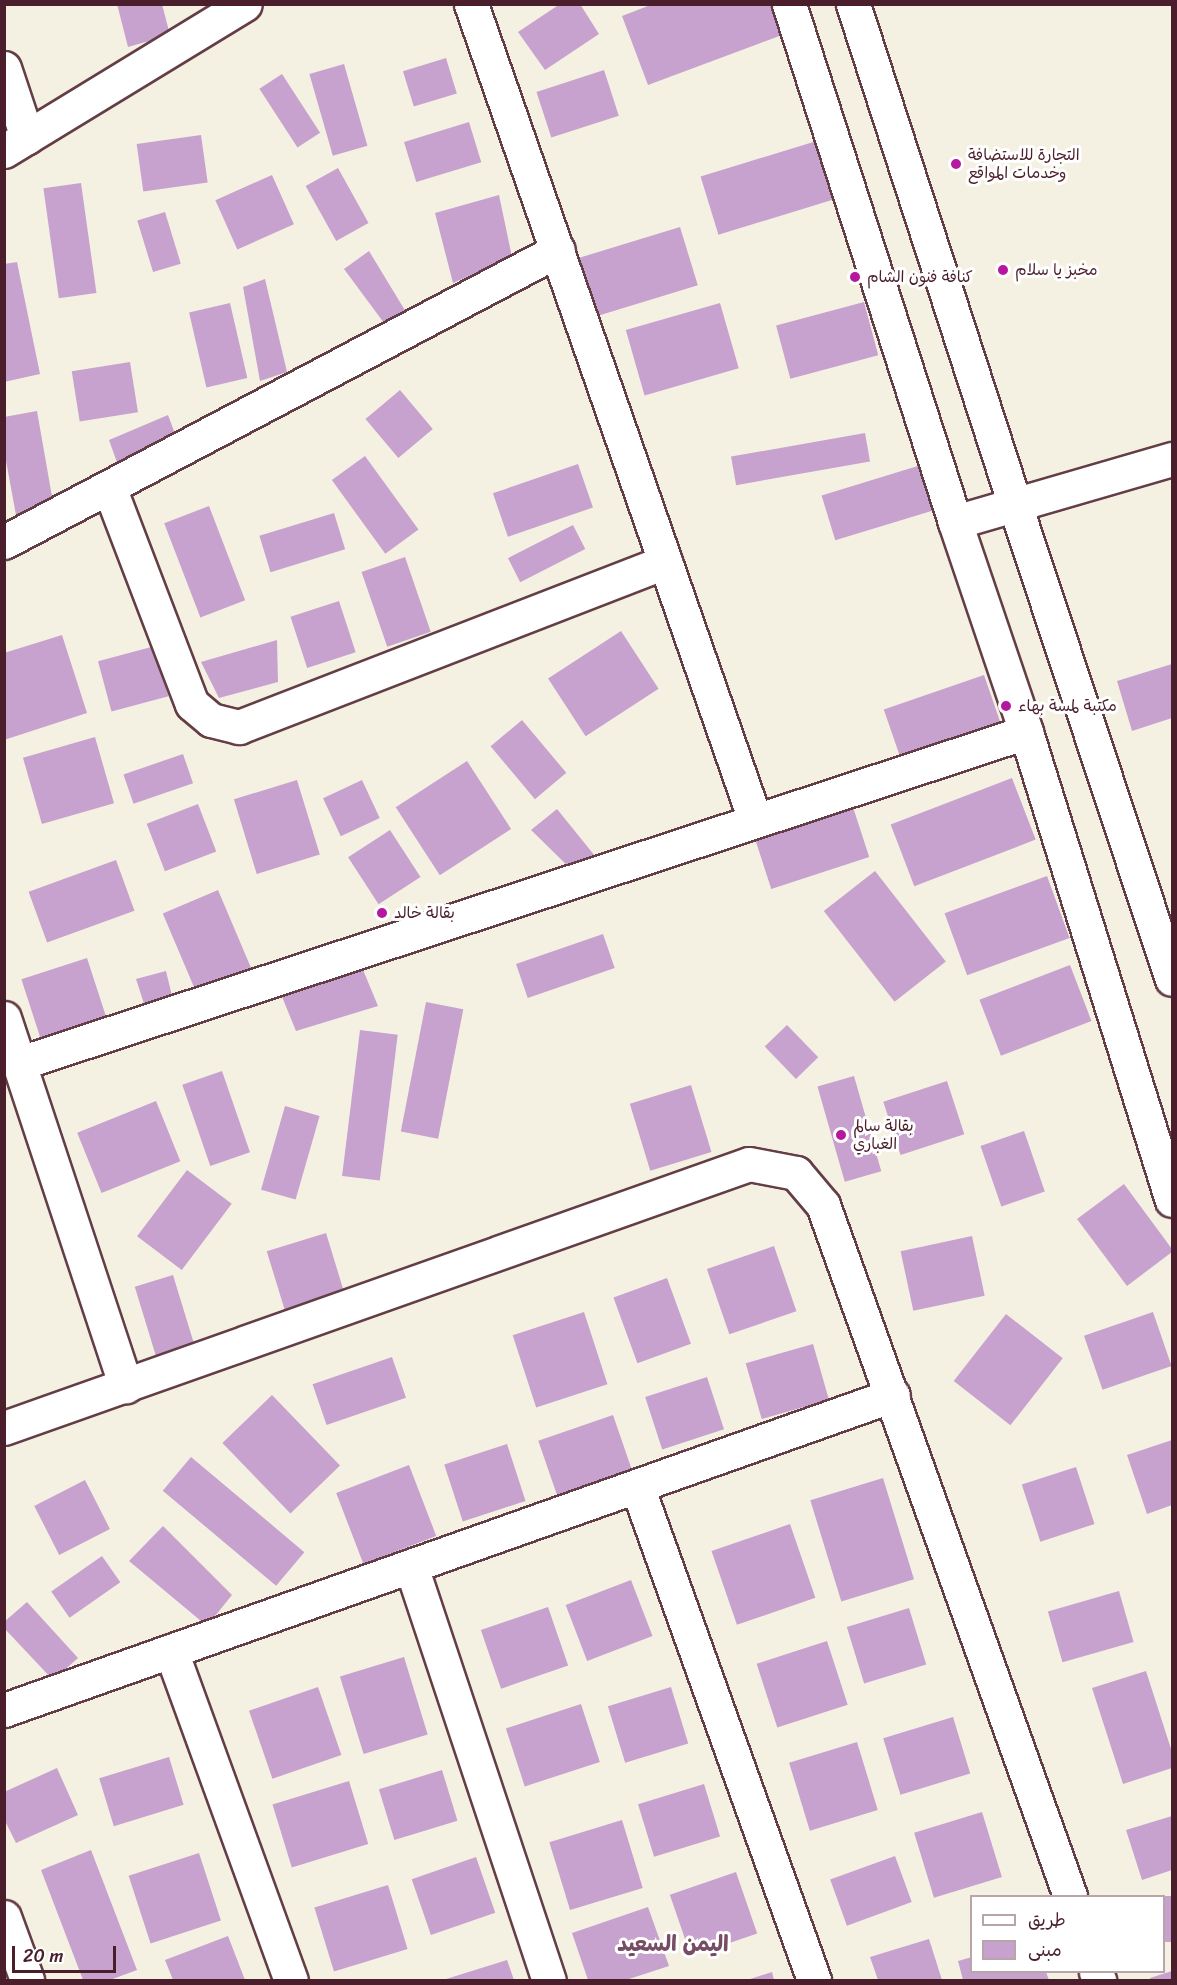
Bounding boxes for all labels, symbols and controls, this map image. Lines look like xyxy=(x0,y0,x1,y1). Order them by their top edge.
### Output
place label: التجارة للاستضافة وخدمات المواقع xyxy=(968,145,1080,183)
marker: التجارة للاستضافة وخدمات المواقع xyxy=(949,157,963,171)
place label: مخبز يا سلام xyxy=(1015,260,1097,280)
marker: مخبز يا سلام xyxy=(996,263,1010,277)
place label: كنافة فنون الشام xyxy=(867,267,973,287)
marker: كنافة فنون الشام xyxy=(848,270,862,284)
place label: مكتبة لمسة بهاء xyxy=(1018,696,1117,716)
marker: مكتبة لمسة بهاء xyxy=(999,699,1013,713)
place label: بقالة خالد xyxy=(394,903,455,923)
marker: بقالة خالد xyxy=(375,906,389,920)
place label: بقالة سالم الغباري xyxy=(853,1116,914,1154)
marker: بقالة سالم الغباري xyxy=(834,1128,848,1142)
legend xyxy=(970,1895,1165,1973)
text: طريق xyxy=(1028,1904,1066,1936)
district label: اليمن السعيد xyxy=(617,1931,729,1957)
scale bar xyxy=(15,1934,118,1972)
text: مبنى xyxy=(1028,1934,1062,1966)
text: 20 m xyxy=(23,1940,63,1972)

